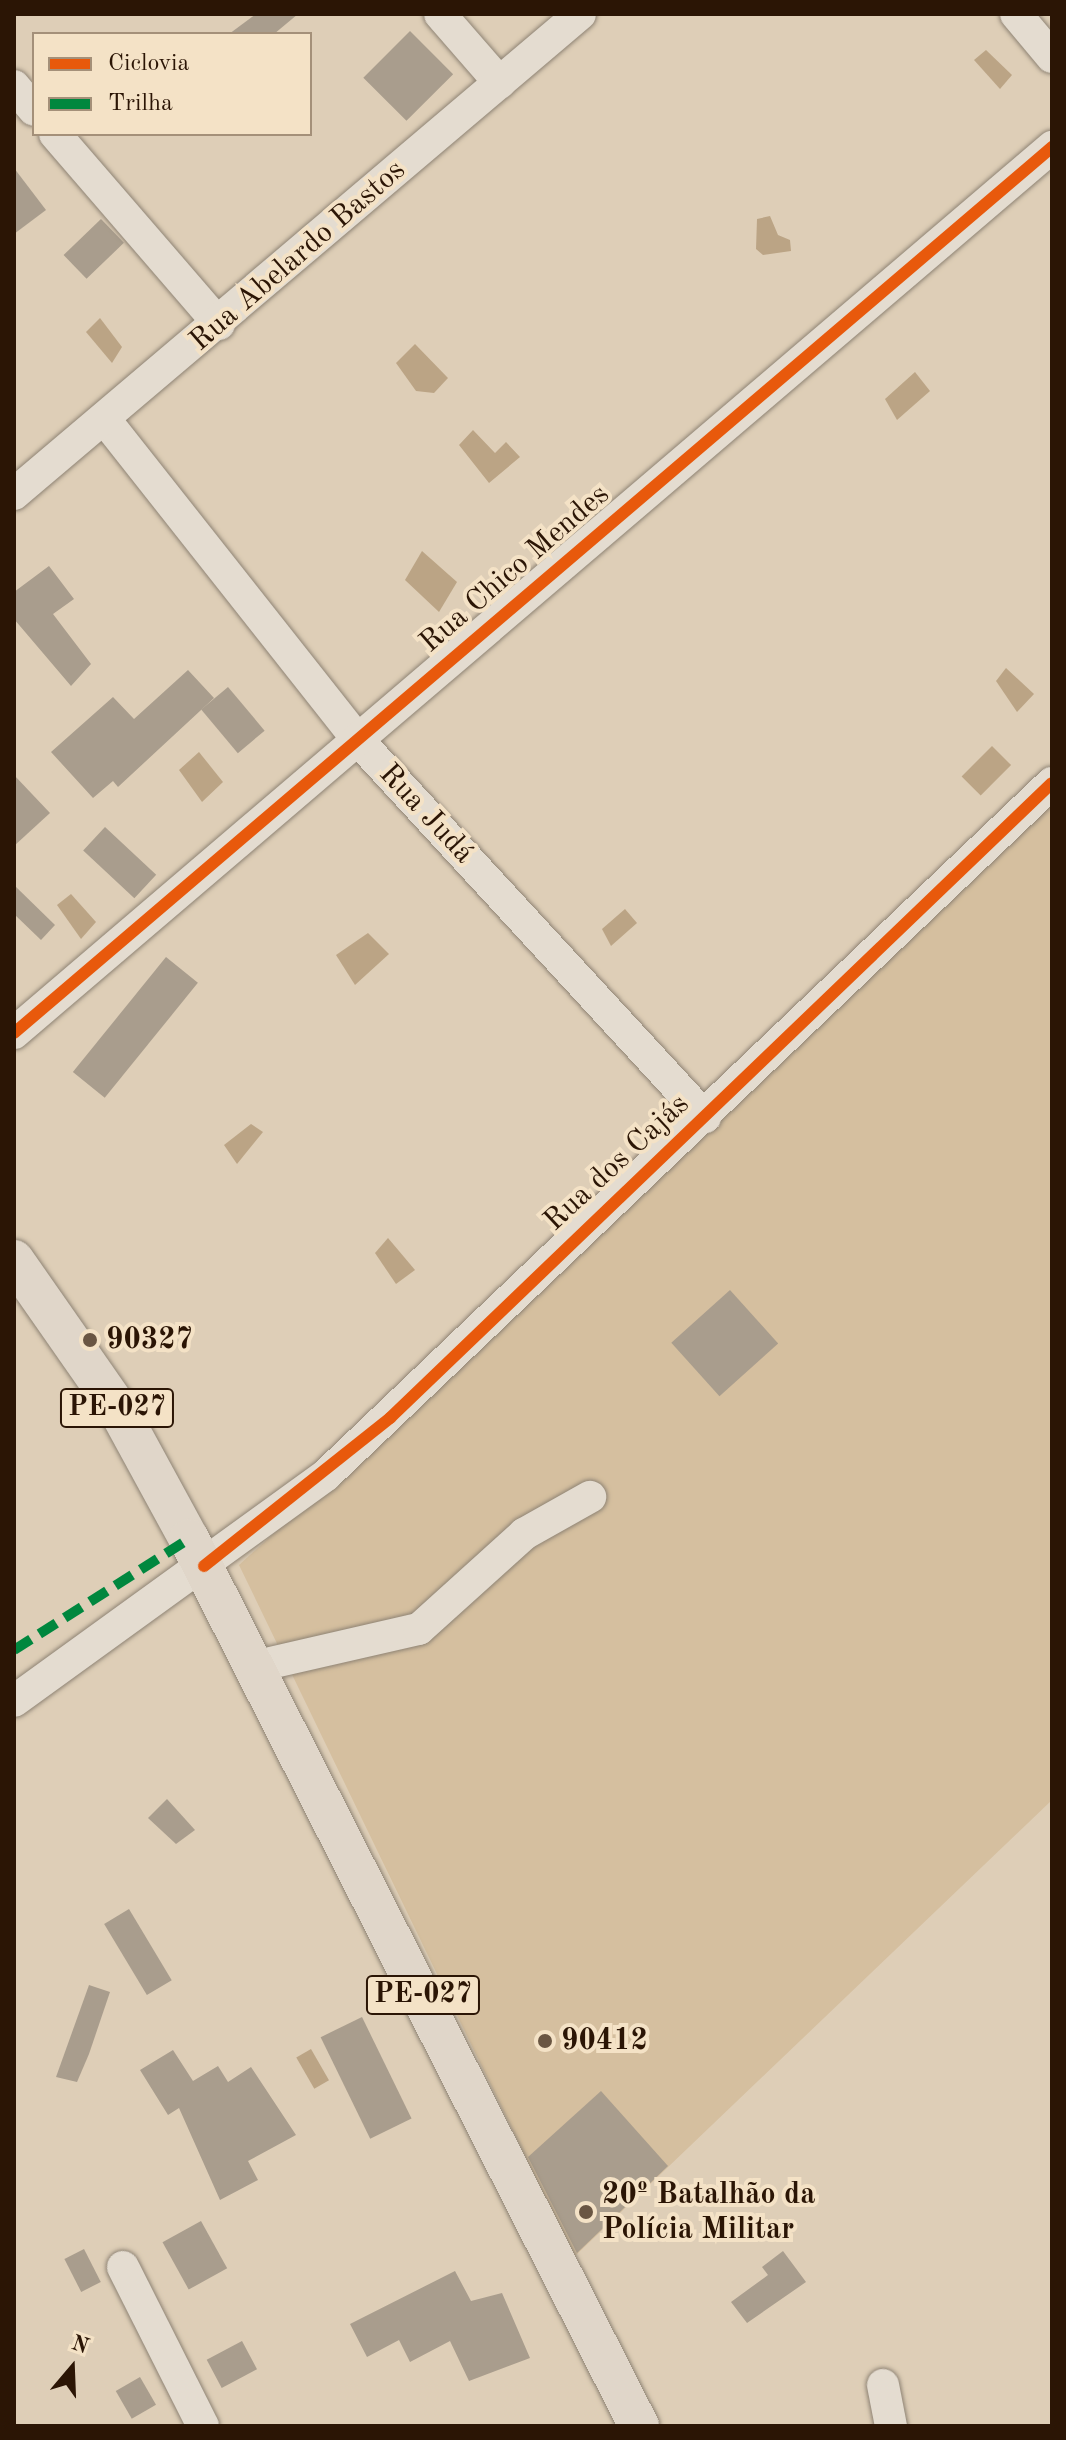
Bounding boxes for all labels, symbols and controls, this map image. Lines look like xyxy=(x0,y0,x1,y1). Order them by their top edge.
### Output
legend xyxy=(32,32,312,136)
text: Ciclovia xyxy=(108,52,189,76)
text: Trilha xyxy=(108,92,173,116)
street label: Rua Abelardo Bastos xyxy=(183,153,413,359)
street label: Rua Chico Mendes xyxy=(413,477,617,661)
street label: Rua Judá xyxy=(371,757,481,871)
street label: Rua dos Cajás xyxy=(537,1087,697,1239)
place label: 90327 xyxy=(106,1322,193,1358)
marker: 90327 xyxy=(81,1331,99,1349)
road number: PE-027 xyxy=(59,1384,175,1432)
road number: PE-027 xyxy=(365,1971,481,2019)
place label: 90412 xyxy=(561,2023,648,2059)
marker: 90412 xyxy=(536,2032,554,2050)
place label: 20º Batalhão da Polícia Militar xyxy=(602,2177,815,2248)
marker: 20º Batalhão da Polícia Militar xyxy=(577,2203,595,2221)
north arrow xyxy=(32,2328,112,2408)
text: N xyxy=(68,2332,91,2358)

